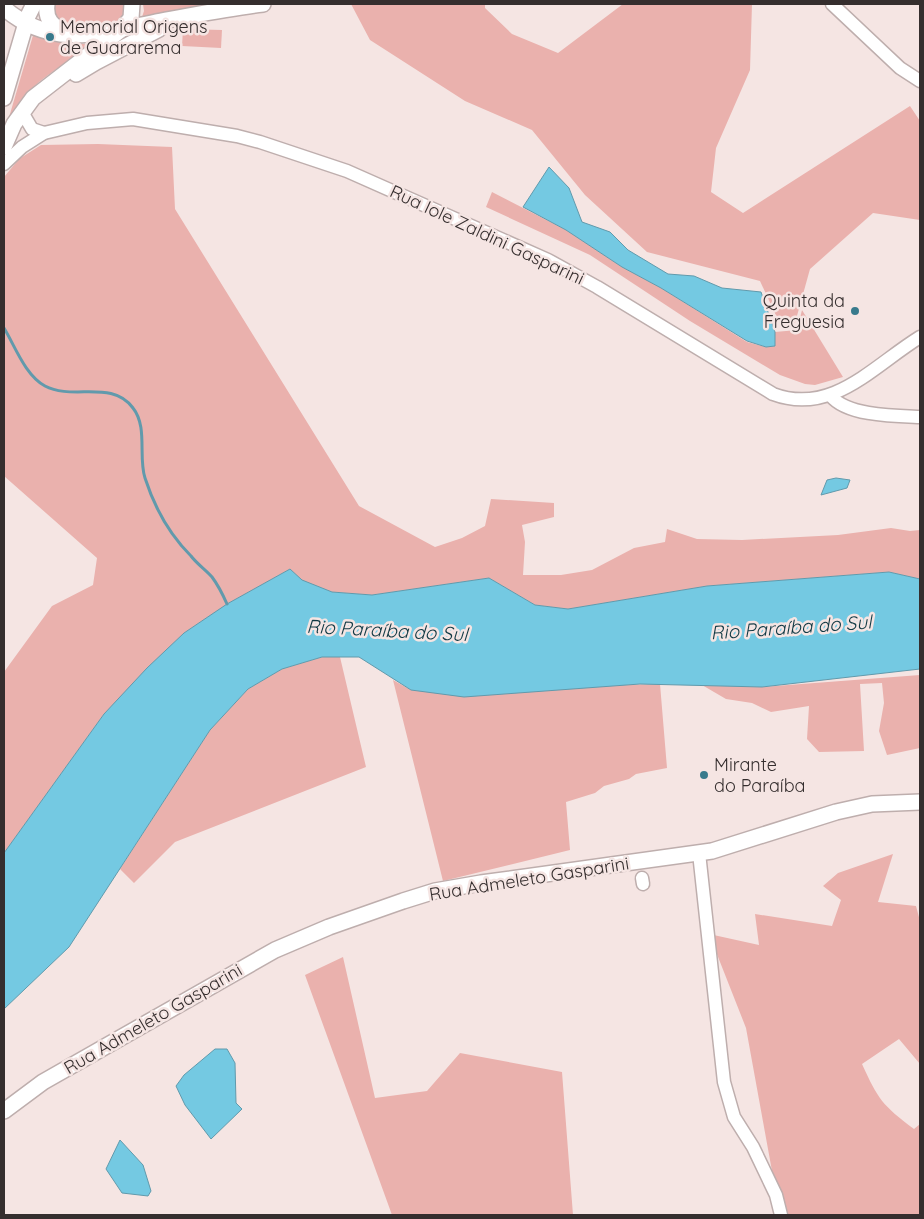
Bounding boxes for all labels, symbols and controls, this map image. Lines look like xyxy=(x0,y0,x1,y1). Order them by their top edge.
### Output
place label: Memorial Origens de Guararema xyxy=(60,15,208,59)
marker: Memorial Origens de Guararema xyxy=(44,31,56,43)
street label: Rua Iole Zaldini Gasparini xyxy=(386,179,588,290)
place label: Quinta da Freguesia xyxy=(763,289,845,333)
marker: Quinta da Freguesia xyxy=(849,305,861,317)
water label: Rio Paraíba do Sul xyxy=(710,609,875,645)
water label: Rio Paraíba do Sul xyxy=(306,614,471,646)
place label: Mirante do Paraíba xyxy=(714,753,806,797)
marker: Mirante do Paraíba xyxy=(698,769,710,781)
street label: Rua Admeleto Gasparini xyxy=(427,851,630,906)
street label: Rua Admeleto Gasparini xyxy=(60,958,246,1079)

